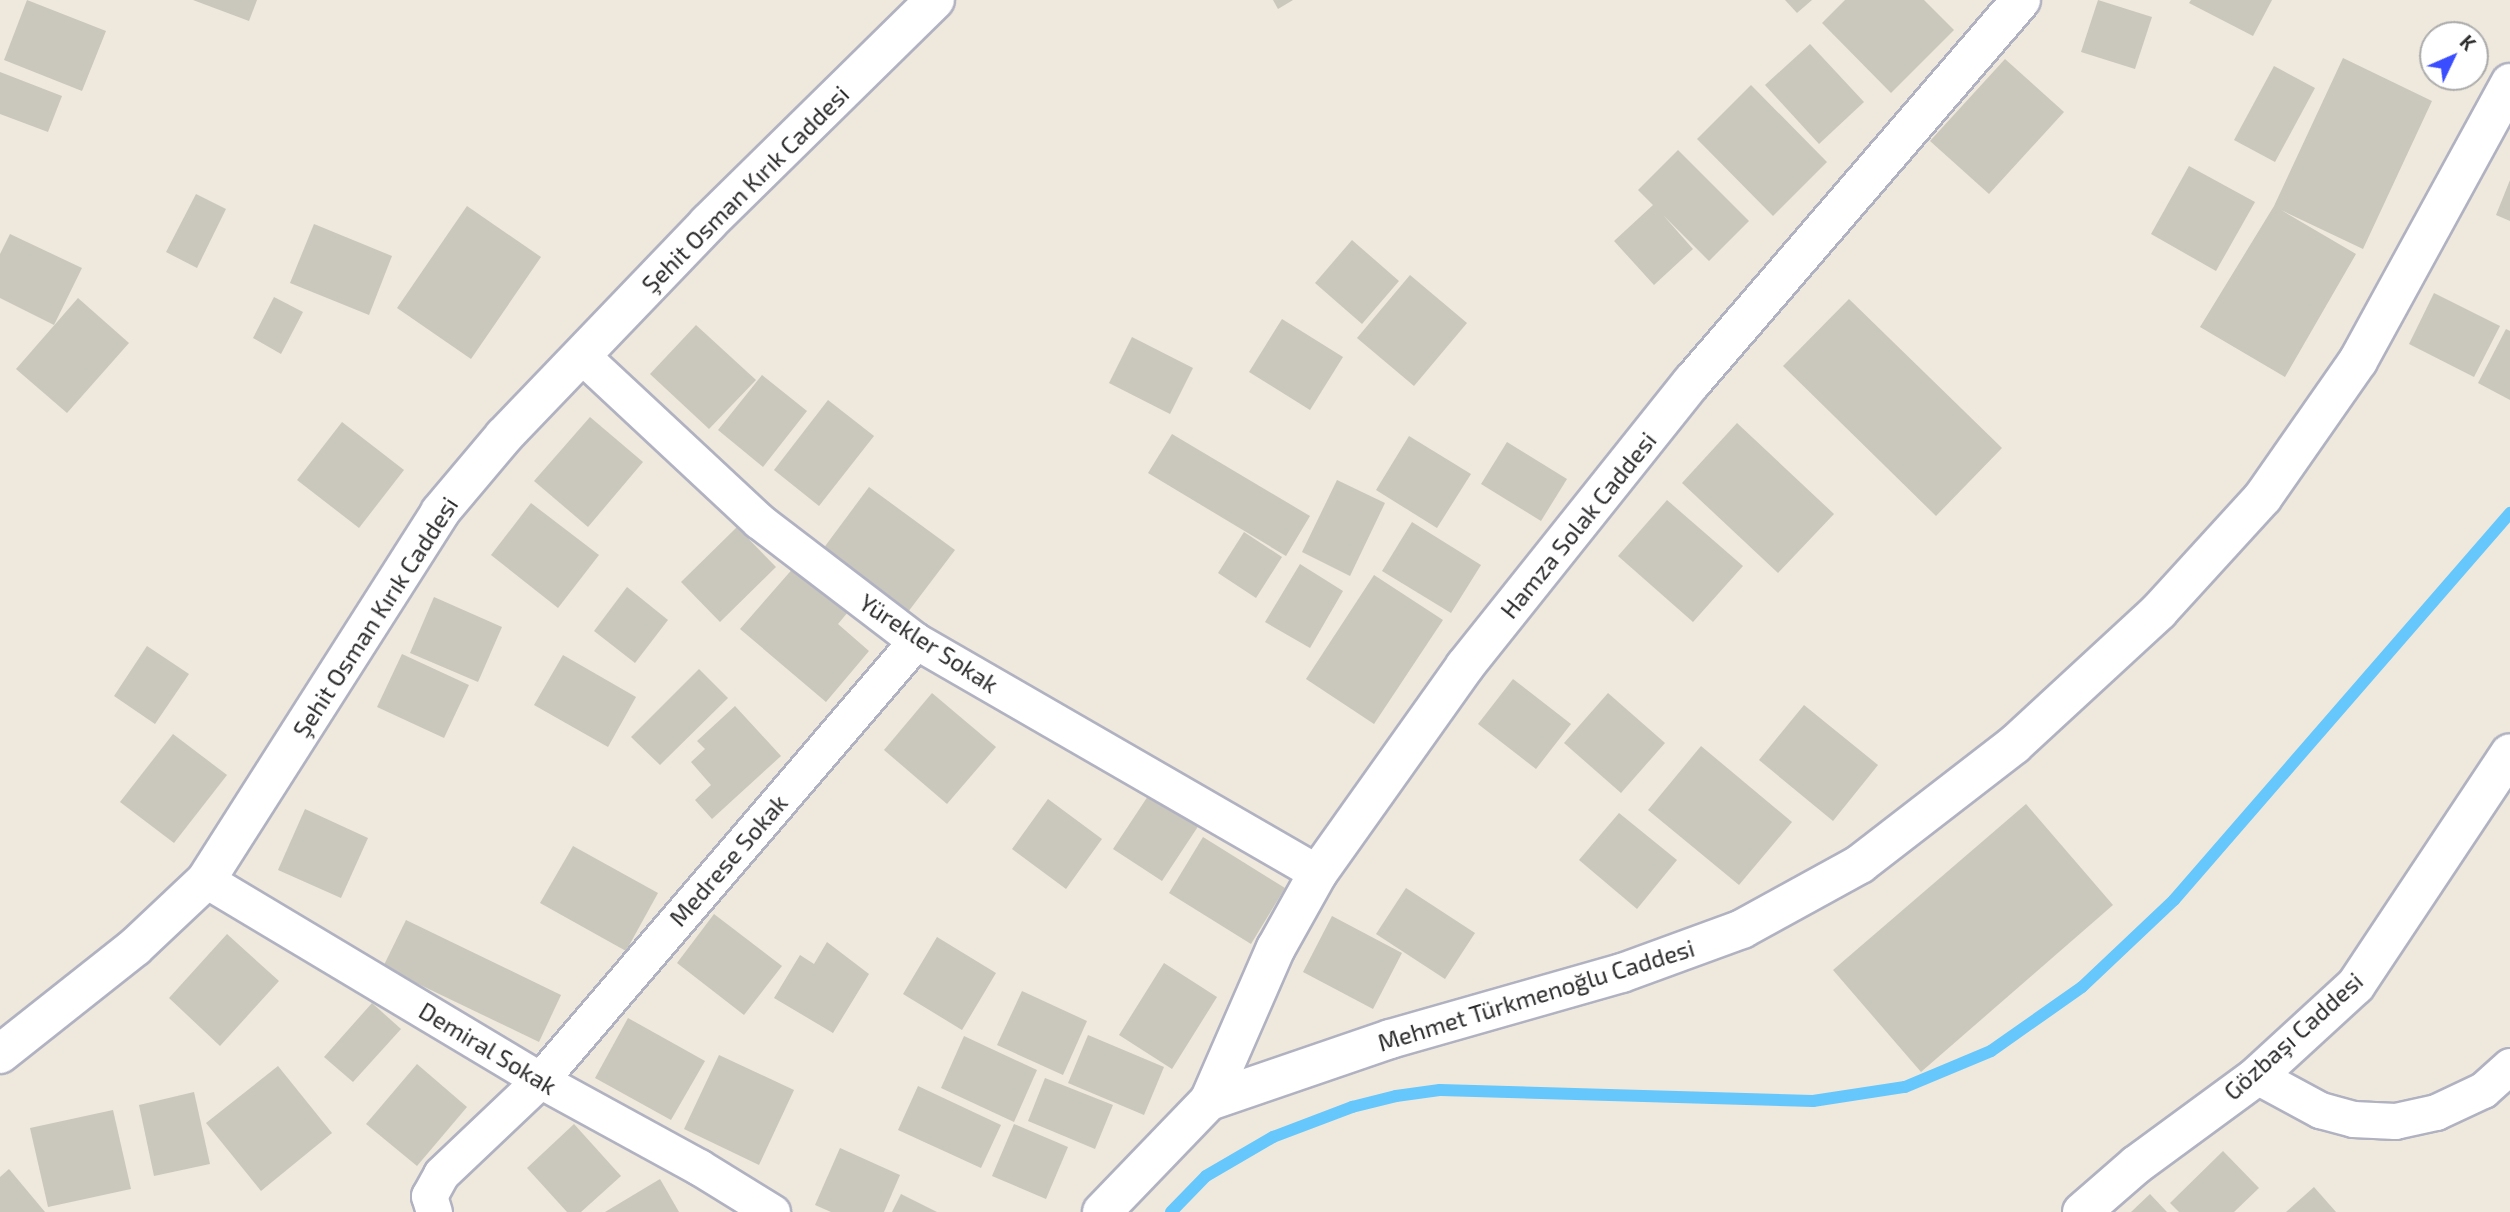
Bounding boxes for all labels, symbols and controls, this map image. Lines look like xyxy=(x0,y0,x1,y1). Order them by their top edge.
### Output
north arrow xyxy=(2419,21,2489,91)
text: K xyxy=(2456,30,2480,55)
street label: Şehit Osman Kırık Caddesi xyxy=(635,79,855,299)
street label: Hamza Solak Caddesi xyxy=(1494,426,1662,624)
street label: Şehit Osman Kırık Caddesi xyxy=(286,491,464,743)
street label: Yürekler Sokak xyxy=(854,587,1004,699)
street label: Medrese Sokak xyxy=(663,788,793,932)
street label: Mehmet Türkmenoğlu Caddesi xyxy=(1374,933,1698,1057)
street label: Gözbaşı Caddesi xyxy=(2218,966,2368,1106)
street label: Demiral Sokak xyxy=(414,996,562,1100)

